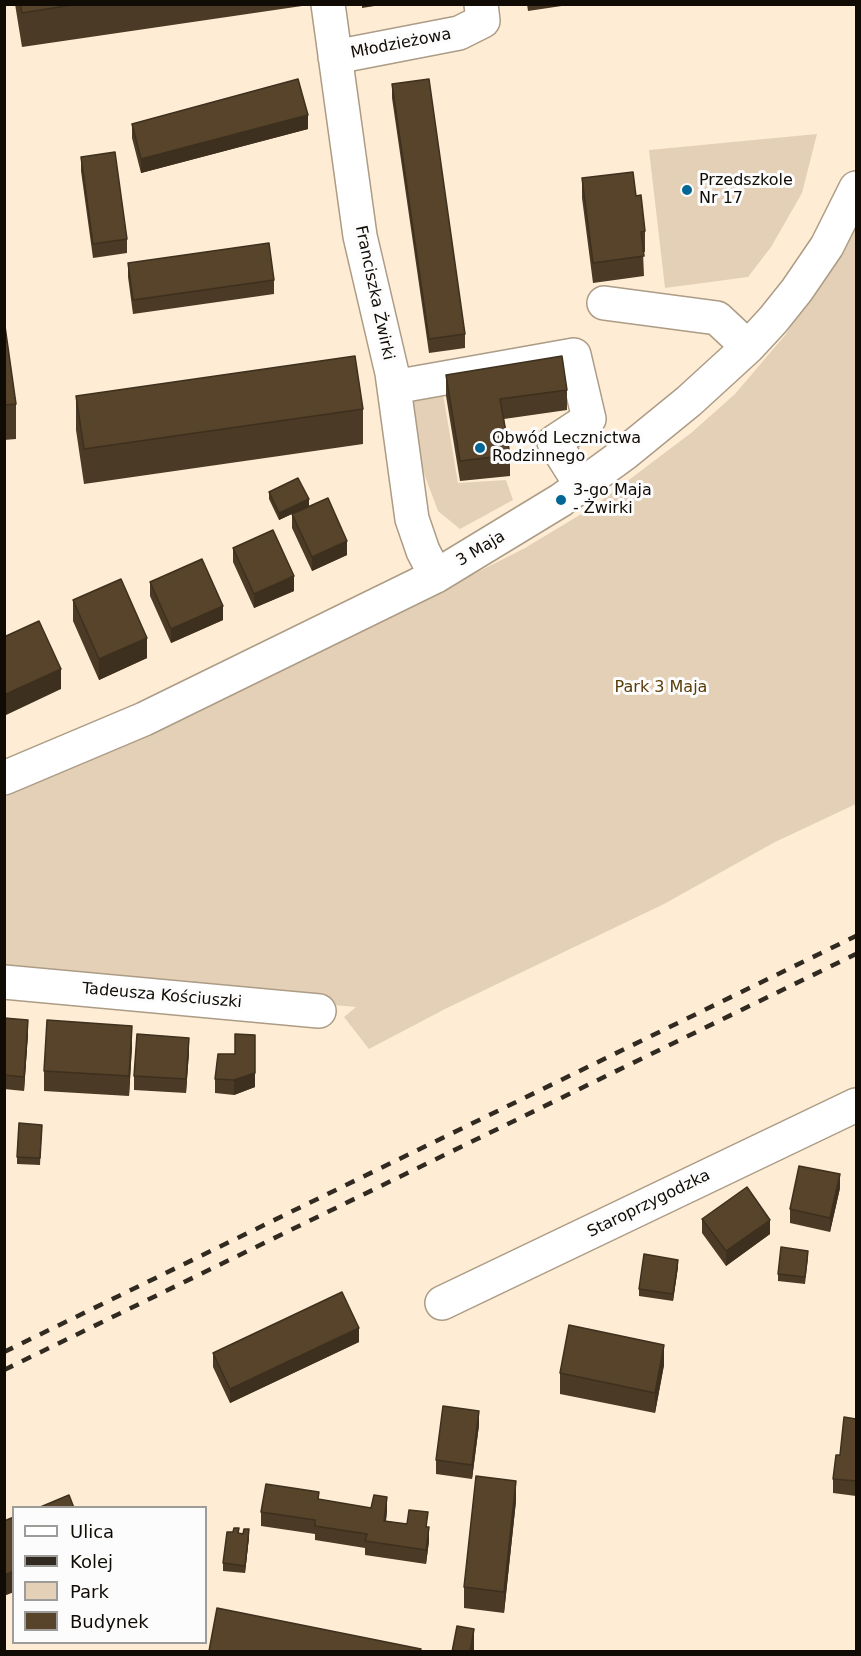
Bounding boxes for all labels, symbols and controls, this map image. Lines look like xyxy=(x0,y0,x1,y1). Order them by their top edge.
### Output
street label: Młodzieżowa xyxy=(349,25,453,63)
place label: Przedszkole Nr 17 xyxy=(699,171,793,209)
marker: Przedszkole Nr 17 xyxy=(680,183,694,197)
street label: Franciszka Żwirki xyxy=(350,224,398,362)
place label: Obwód Lecznictwa Rodzinnego xyxy=(492,429,641,467)
marker: Obwód Lecznictwa Rodzinnego xyxy=(473,441,487,455)
place label: 3-go Maja - Żwirki xyxy=(573,481,652,519)
marker: 3-go Maja - Żwirki xyxy=(554,493,568,507)
street label: 3 Maja xyxy=(453,527,509,571)
park label: Park 3 Maja xyxy=(615,678,707,698)
street label: Tadeusza Kościuszki xyxy=(81,979,243,1013)
street label: Staroprzygodzka xyxy=(585,1166,713,1242)
legend xyxy=(12,1506,207,1644)
text: Ulica xyxy=(70,1521,114,1542)
text: Kolej xyxy=(70,1551,113,1572)
text: Park xyxy=(70,1581,109,1602)
text: Budynek xyxy=(70,1611,149,1632)

